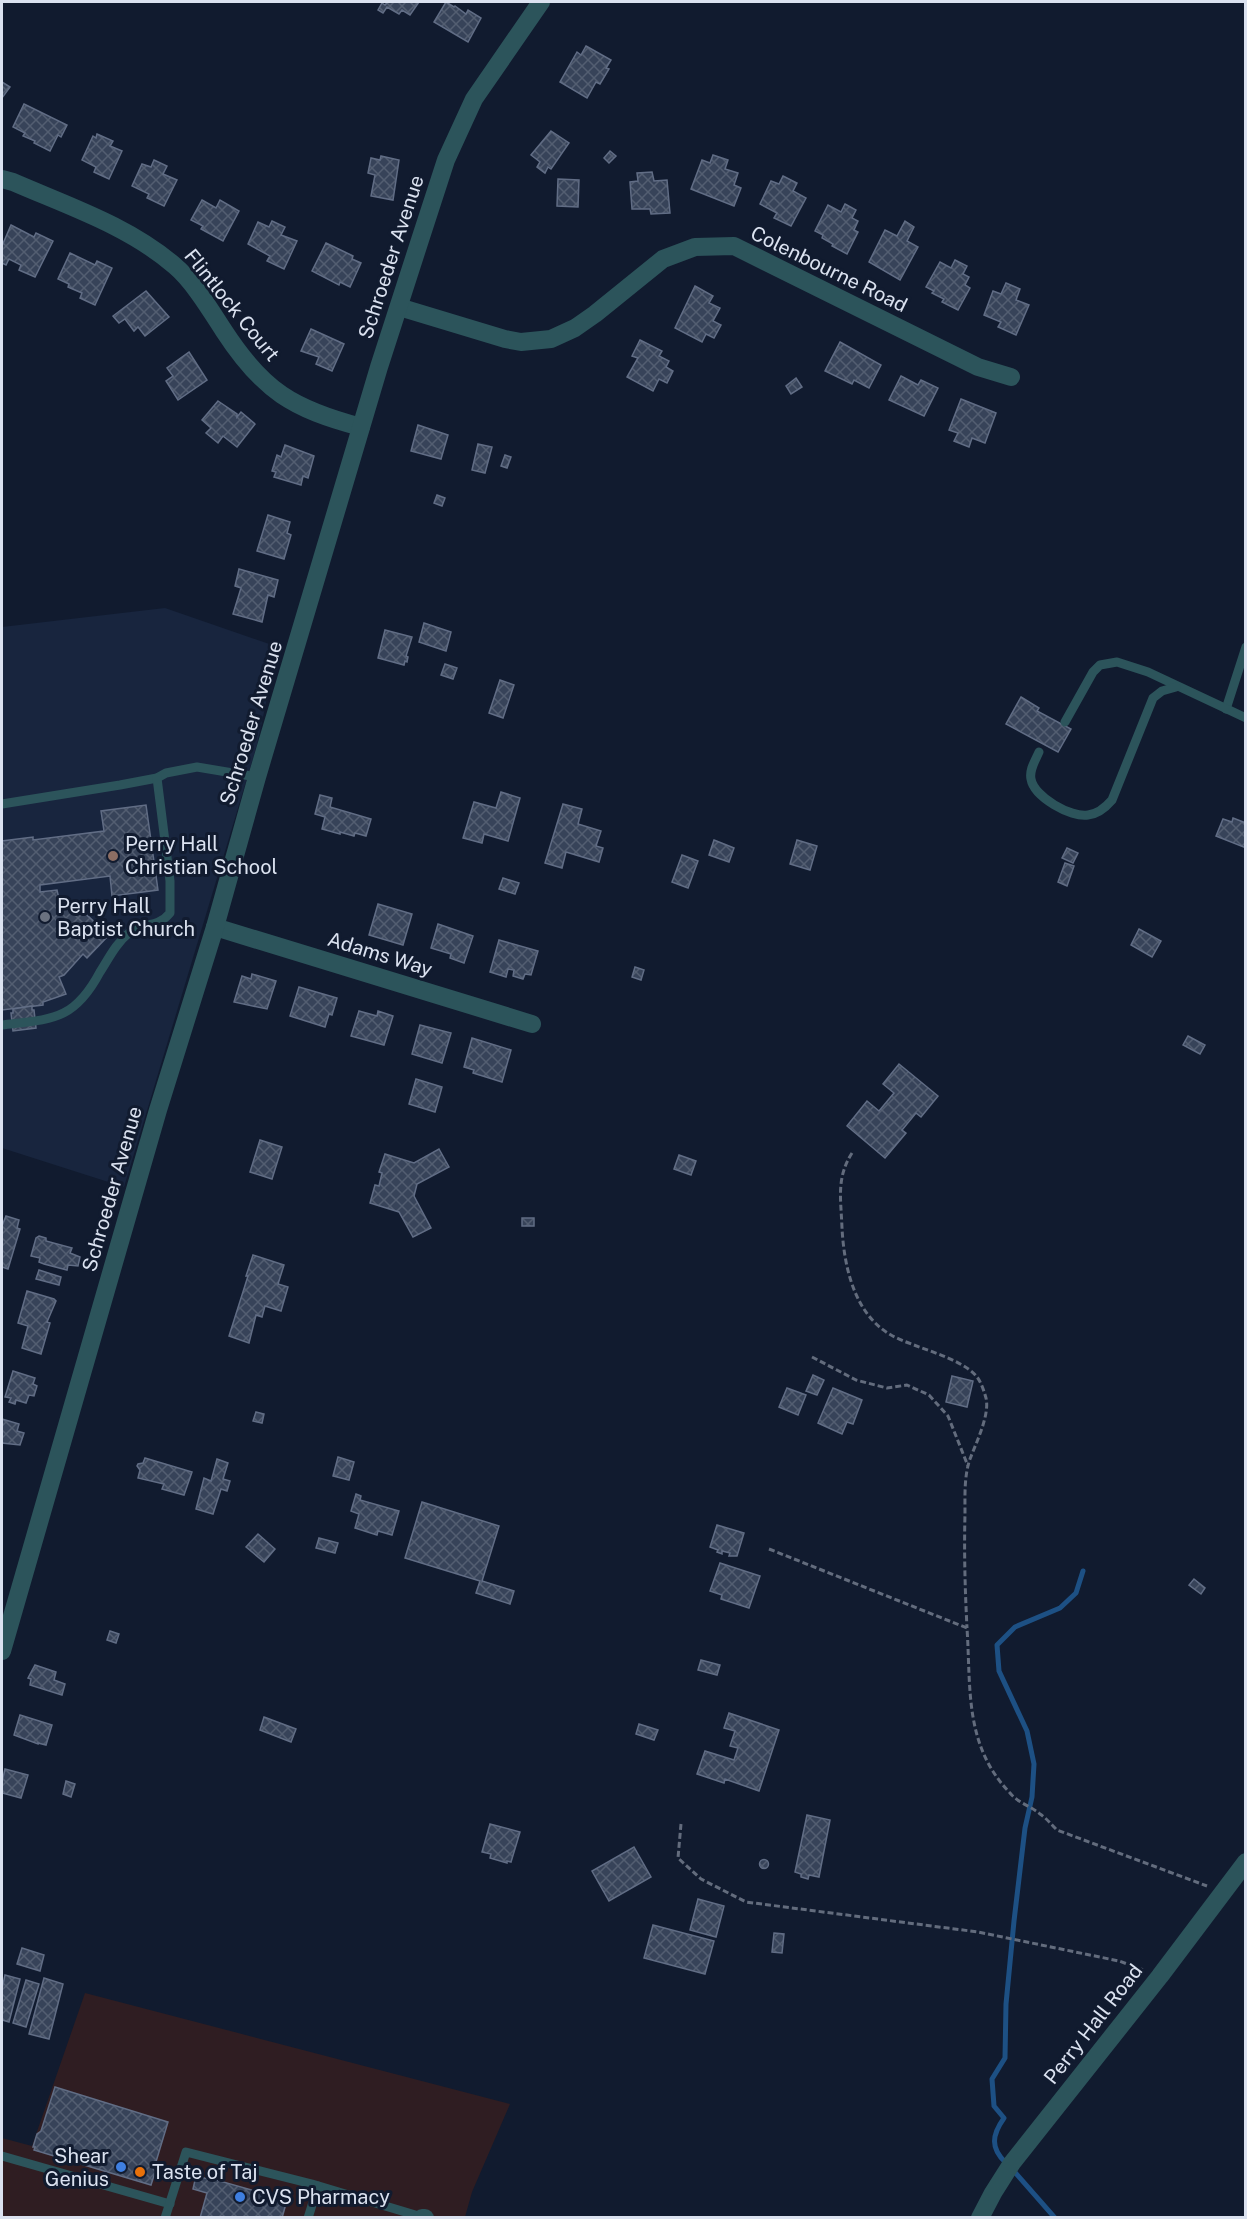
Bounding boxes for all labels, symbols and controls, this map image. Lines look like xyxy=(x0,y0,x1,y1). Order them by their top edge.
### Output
street label: Schroeder Avenue xyxy=(353,172,429,342)
street label: Colenbourne Road xyxy=(747,221,911,317)
street label: Flintlock Court xyxy=(179,244,285,366)
street label: Schroeder Avenue xyxy=(215,638,287,808)
place label: Perry Hall Christian School xyxy=(125,832,278,879)
marker: Perry Hall Christian School xyxy=(106,849,120,863)
place label: Perry Hall Baptist Church xyxy=(57,894,195,941)
marker: Perry Hall Baptist Church xyxy=(38,910,52,924)
street label: Adams Way xyxy=(325,927,436,981)
street label: Schroeder Avenue xyxy=(77,1104,147,1274)
street label: Perry Hall Road xyxy=(1039,1959,1147,2089)
place label: Shear Genius xyxy=(45,2144,109,2191)
marker: Shear Genius xyxy=(114,2160,128,2174)
place label: Taste of Taj xyxy=(152,2160,258,2184)
marker: Taste of Taj xyxy=(133,2165,147,2179)
place label: CVS Pharmacy xyxy=(252,2185,390,2209)
marker: CVS Pharmacy xyxy=(233,2190,247,2204)

